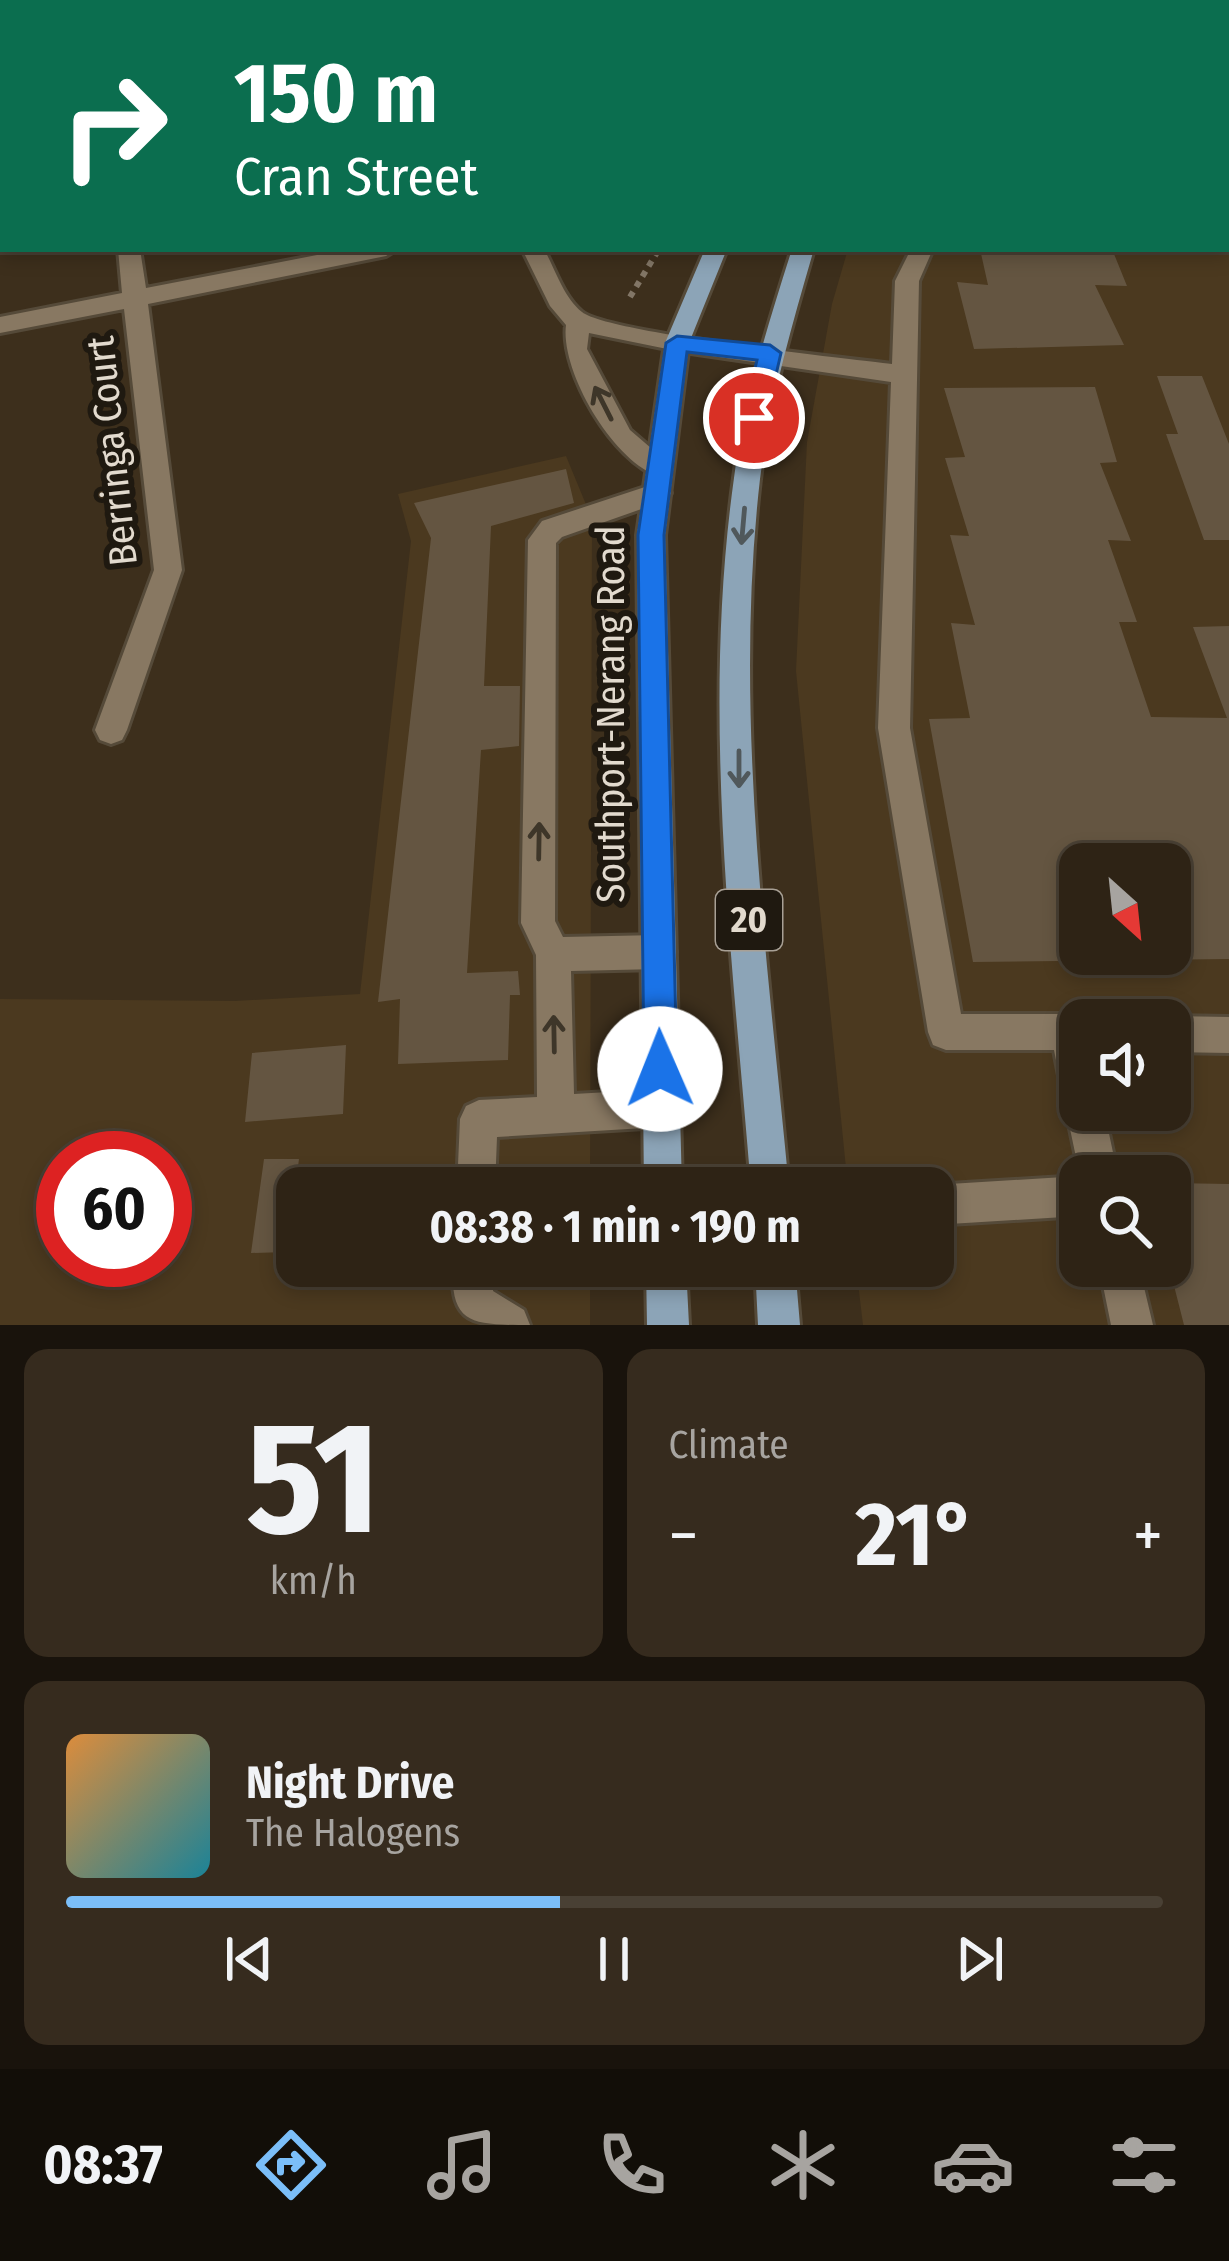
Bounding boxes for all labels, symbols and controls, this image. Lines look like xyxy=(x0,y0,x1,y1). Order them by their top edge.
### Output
text: 150 m xyxy=(234,43,438,144)
icon: right xyxy=(36,48,192,204)
text: Cran Street xyxy=(234,145,478,209)
street label: Berringa Court xyxy=(77,334,147,568)
pin xyxy=(703,367,805,469)
icon: arrive xyxy=(721,385,787,451)
one-way arrow xyxy=(591,387,614,422)
one-way arrow xyxy=(731,506,754,545)
street label: Southport-Nerang Road xyxy=(588,525,634,903)
one-way arrow xyxy=(728,749,750,788)
one-way arrow xyxy=(528,822,550,861)
north arrow xyxy=(1059,843,1191,975)
map controls xyxy=(1059,843,1191,1287)
road number: 20 xyxy=(716,890,782,950)
button: sound xyxy=(1059,999,1191,1131)
position arrow xyxy=(597,1006,723,1132)
one-way arrow xyxy=(543,1015,566,1054)
speed limit sign: 60 xyxy=(36,1131,192,1287)
button: search xyxy=(1059,1155,1191,1287)
text: 08:38 · 1 min · 190 m xyxy=(430,1200,800,1254)
text: 51 xyxy=(246,1386,380,1573)
text: Climate xyxy=(669,1422,789,1468)
text: 21° xyxy=(855,1481,976,1589)
text: − xyxy=(669,1496,698,1575)
text: + xyxy=(1133,1496,1163,1575)
text: km/h xyxy=(270,1558,357,1604)
text: Night Drive xyxy=(246,1756,454,1810)
text: The Halogens xyxy=(246,1810,460,1856)
icon: previous xyxy=(216,1926,282,1992)
icon: pause xyxy=(581,1926,647,1992)
icon: next xyxy=(947,1926,1013,1992)
icon: directions xyxy=(249,2123,333,2207)
icon: music xyxy=(420,2123,504,2207)
icon: phone xyxy=(590,2123,674,2207)
icon: climate xyxy=(761,2123,845,2207)
icon: car xyxy=(931,2123,1015,2207)
icon: filters xyxy=(1102,2123,1186,2207)
text: 08:37 xyxy=(43,2133,163,2197)

